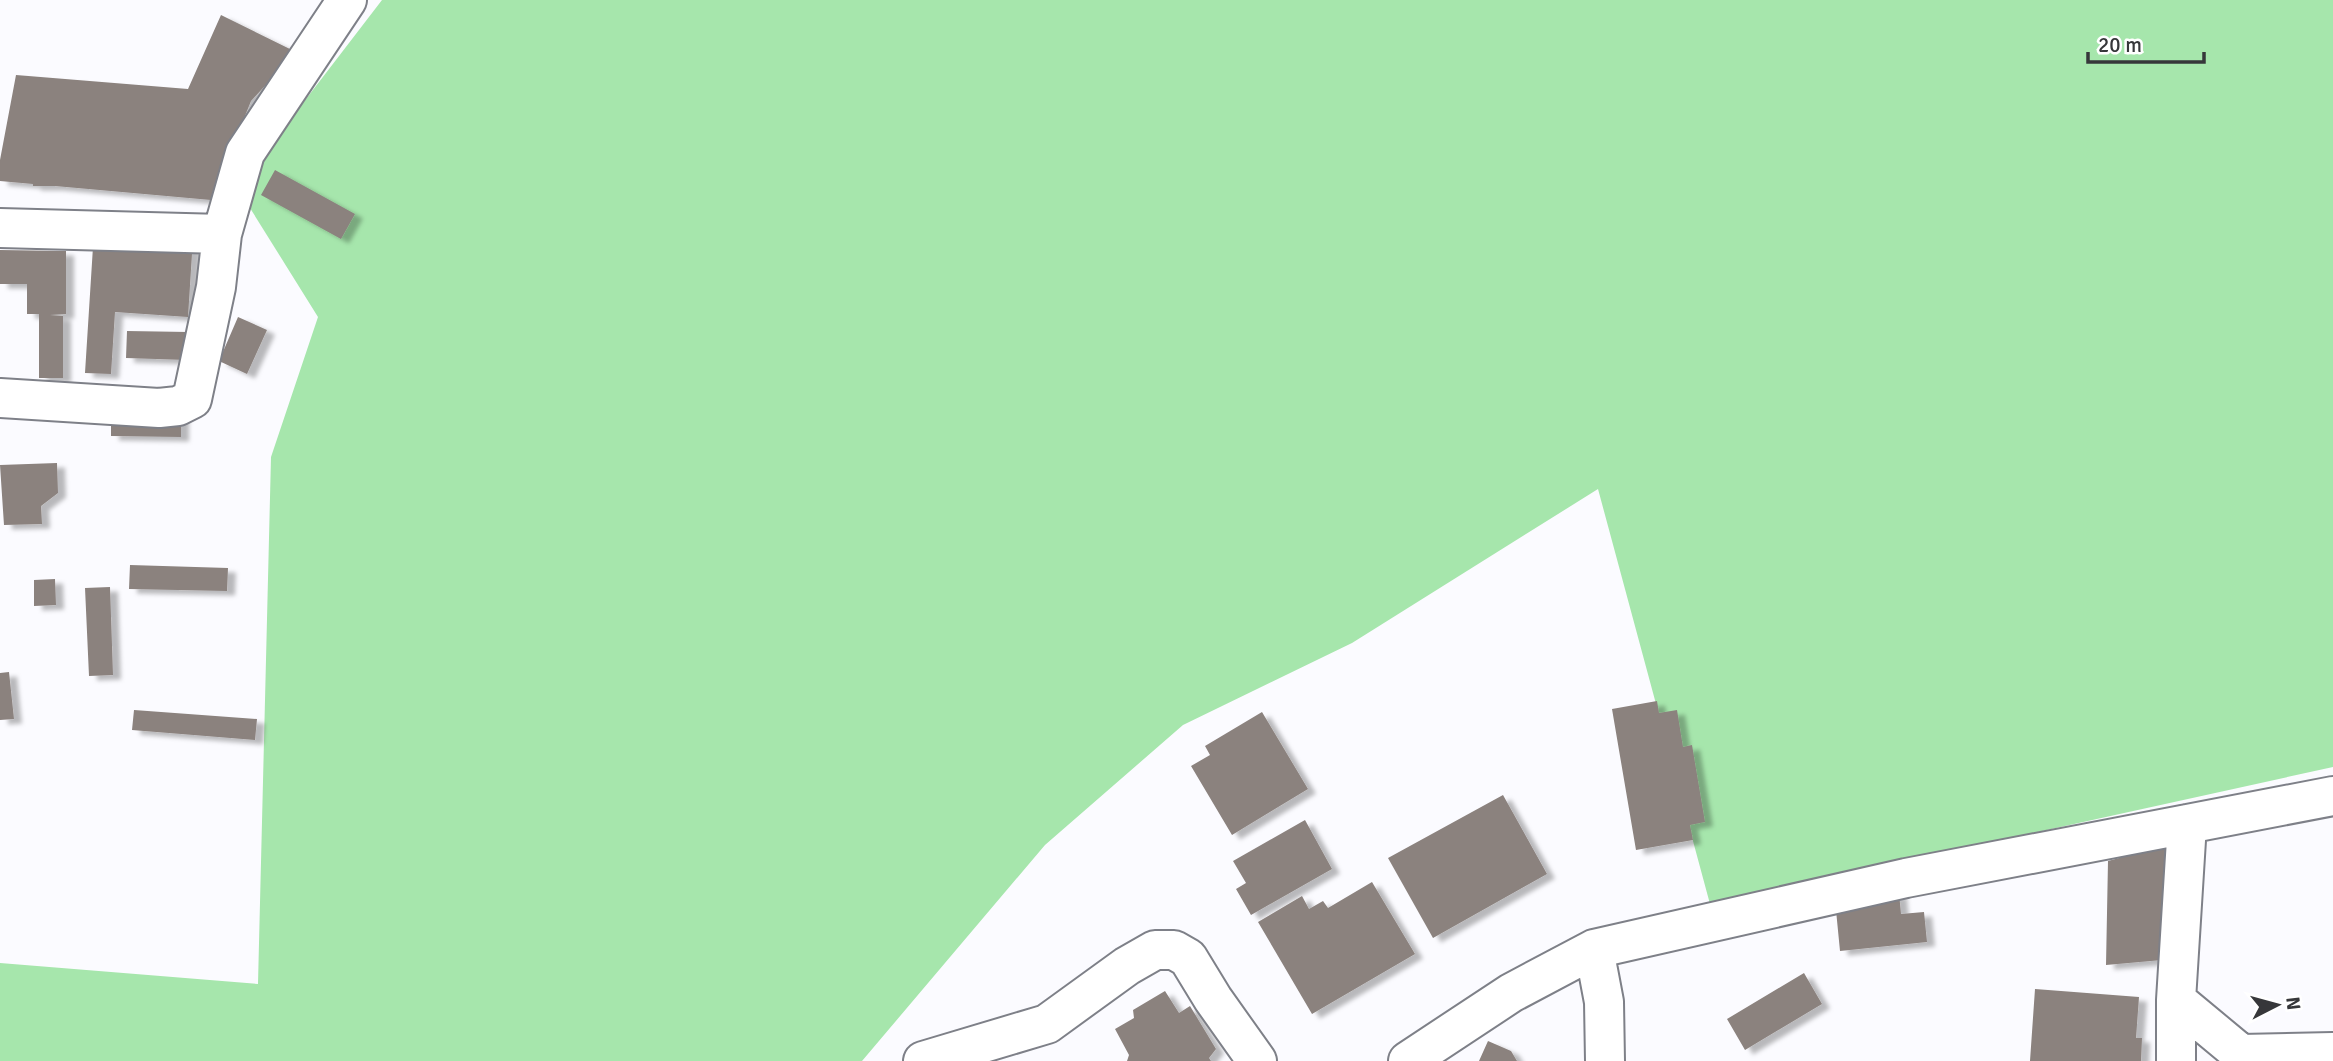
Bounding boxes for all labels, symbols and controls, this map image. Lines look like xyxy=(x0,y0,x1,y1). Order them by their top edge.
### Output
scale bar xyxy=(2088,21,2204,65)
text: 20 m xyxy=(2098,32,2142,58)
north arrow xyxy=(2242,970,2312,1040)
text: N xyxy=(2280,996,2306,1011)

